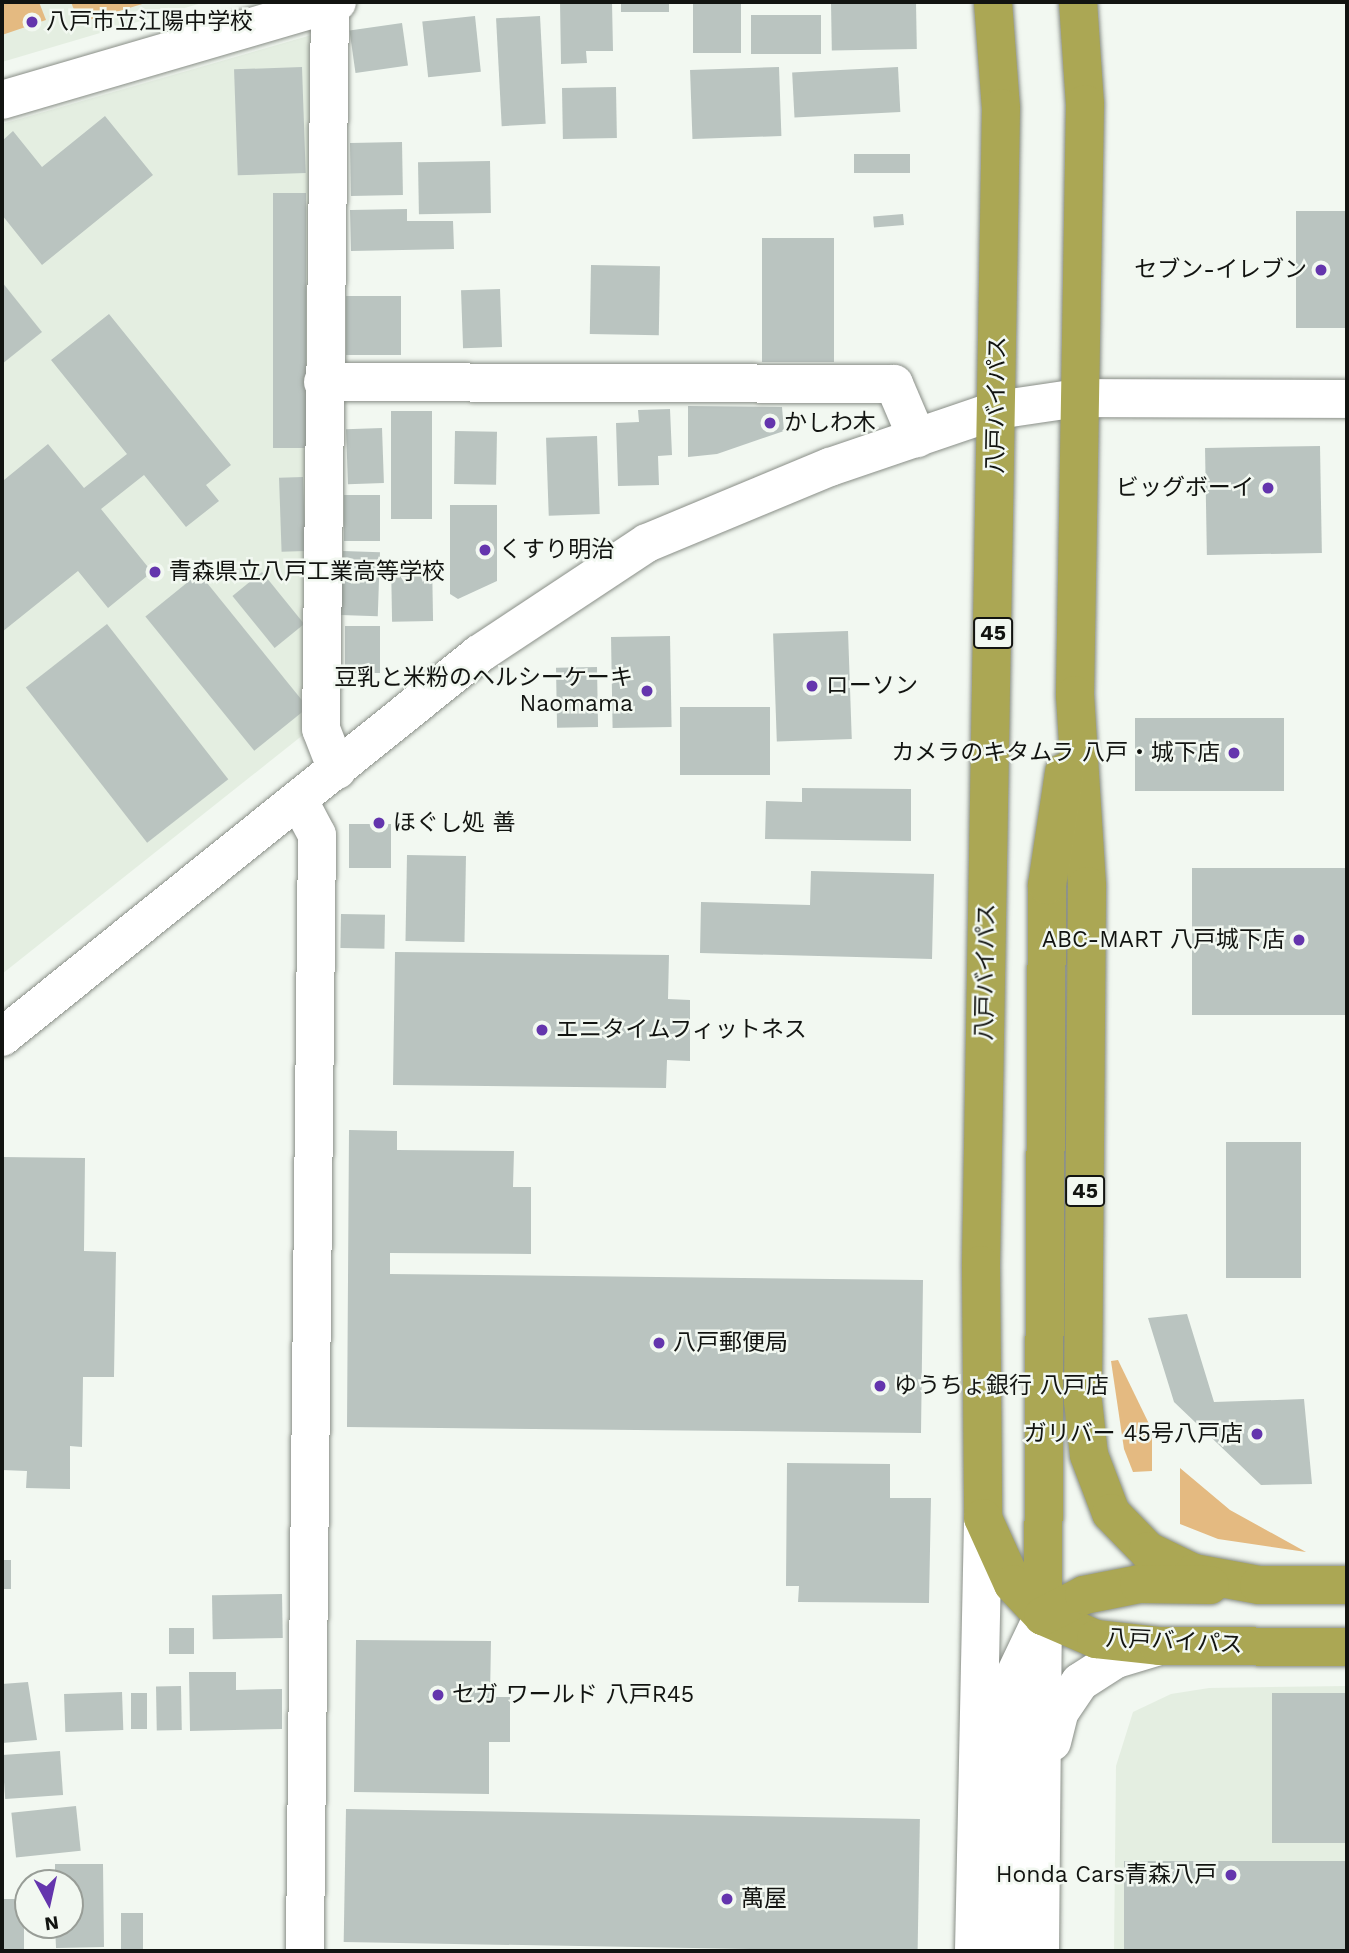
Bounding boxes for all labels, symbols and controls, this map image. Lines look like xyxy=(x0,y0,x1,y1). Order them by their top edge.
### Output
place label: 八戸市立江陽中学校 xyxy=(46,8,253,36)
marker: 八戸市立江陽中学校 xyxy=(24,14,40,30)
place label: セブン-イレブン xyxy=(1134,256,1307,284)
marker: セブン-イレブン xyxy=(1313,262,1329,278)
street label: 八戸バイパス xyxy=(982,336,1012,474)
place label: かしわ木 xyxy=(784,409,876,437)
marker: かしわ木 xyxy=(762,415,778,431)
place label: ビッグボーイ xyxy=(1116,474,1254,502)
marker: ビッグボーイ xyxy=(1260,480,1276,496)
place label: くすり明治 xyxy=(499,536,614,564)
marker: くすり明治 xyxy=(477,542,493,558)
place label: 青森県立八戸工業高等学校 xyxy=(169,558,445,586)
marker: 青森県立八戸工業高等学校 xyxy=(147,564,163,580)
road number: 45 xyxy=(972,616,1014,650)
place label: 豆乳と米粉のヘルシーケーキ Naomama xyxy=(334,664,633,718)
place label: ローソン xyxy=(826,672,918,700)
marker: ローソン xyxy=(804,678,820,694)
marker: 豆乳と米粉のヘルシーケーキ Naomama xyxy=(639,683,655,699)
place label: カメラのキタムラ 八戸・城下店 xyxy=(890,739,1220,767)
marker: カメラのキタムラ 八戸・城下店 xyxy=(1226,745,1242,761)
place label: ほぐし処 善 xyxy=(393,809,516,837)
marker: ほぐし処 善 xyxy=(371,815,387,831)
street label: 八戸バイパス xyxy=(971,903,1001,1041)
place label: ABC-MART 八戸城下店 xyxy=(1041,926,1285,954)
marker: ABC-MART 八戸城下店 xyxy=(1291,932,1307,948)
place label: エニタイムフィットネス xyxy=(556,1016,809,1044)
marker: エニタイムフィットネス xyxy=(534,1022,550,1038)
road number: 45 xyxy=(1064,1174,1106,1208)
place label: 八戸郵便局 xyxy=(673,1329,788,1357)
marker: 八戸郵便局 xyxy=(651,1335,667,1351)
place label: ゆうちょ銀行 八戸店 xyxy=(894,1372,1109,1400)
marker: ゆうちょ銀行 八戸店 xyxy=(872,1378,888,1394)
place label: ガリバー 45号八戸店 xyxy=(1024,1420,1243,1448)
marker: ガリバー 45号八戸店 xyxy=(1249,1426,1265,1442)
street label: 八戸バイパス xyxy=(1104,1625,1244,1659)
place label: セガ ワールド 八戸R45 xyxy=(452,1681,694,1709)
marker: セガ ワールド 八戸R45 xyxy=(430,1687,446,1703)
place label: Honda Cars青森八戸 xyxy=(995,1861,1217,1889)
marker: Honda Cars青森八戸 xyxy=(1223,1867,1239,1883)
north arrow xyxy=(14,1869,84,1939)
place label: 萬屋 xyxy=(741,1885,787,1913)
marker: 萬屋 xyxy=(719,1891,735,1907)
text: N xyxy=(43,1911,60,1936)

